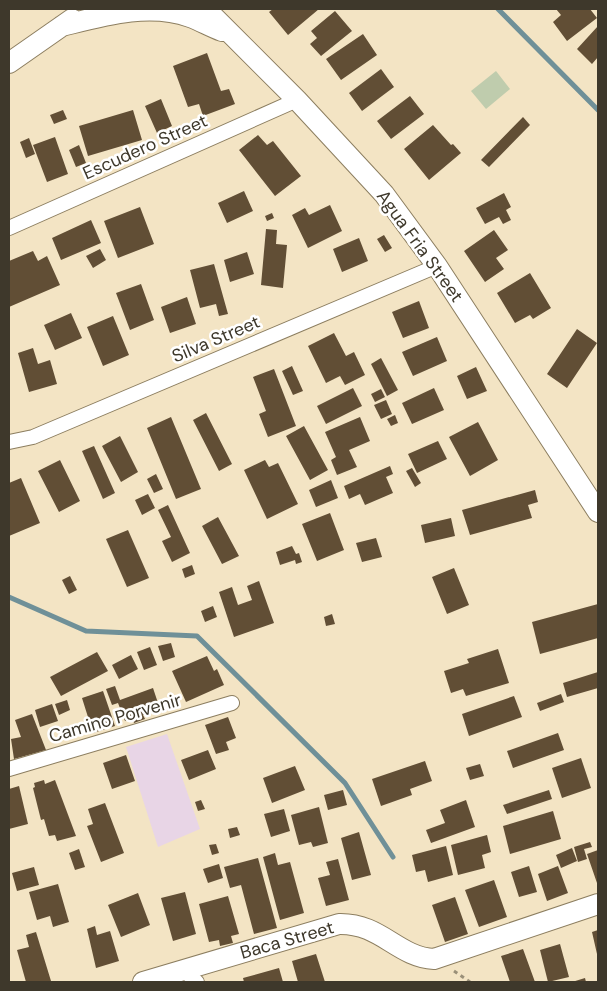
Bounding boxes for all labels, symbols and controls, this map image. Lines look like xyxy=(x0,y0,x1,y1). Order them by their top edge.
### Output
street label: Escudero Street xyxy=(79,109,211,185)
street label: Agua Fria Street xyxy=(371,185,469,307)
street label: Silva Street xyxy=(168,310,264,368)
street label: Camino Porvenir xyxy=(46,688,184,748)
street label: Baca Street xyxy=(237,915,337,965)

